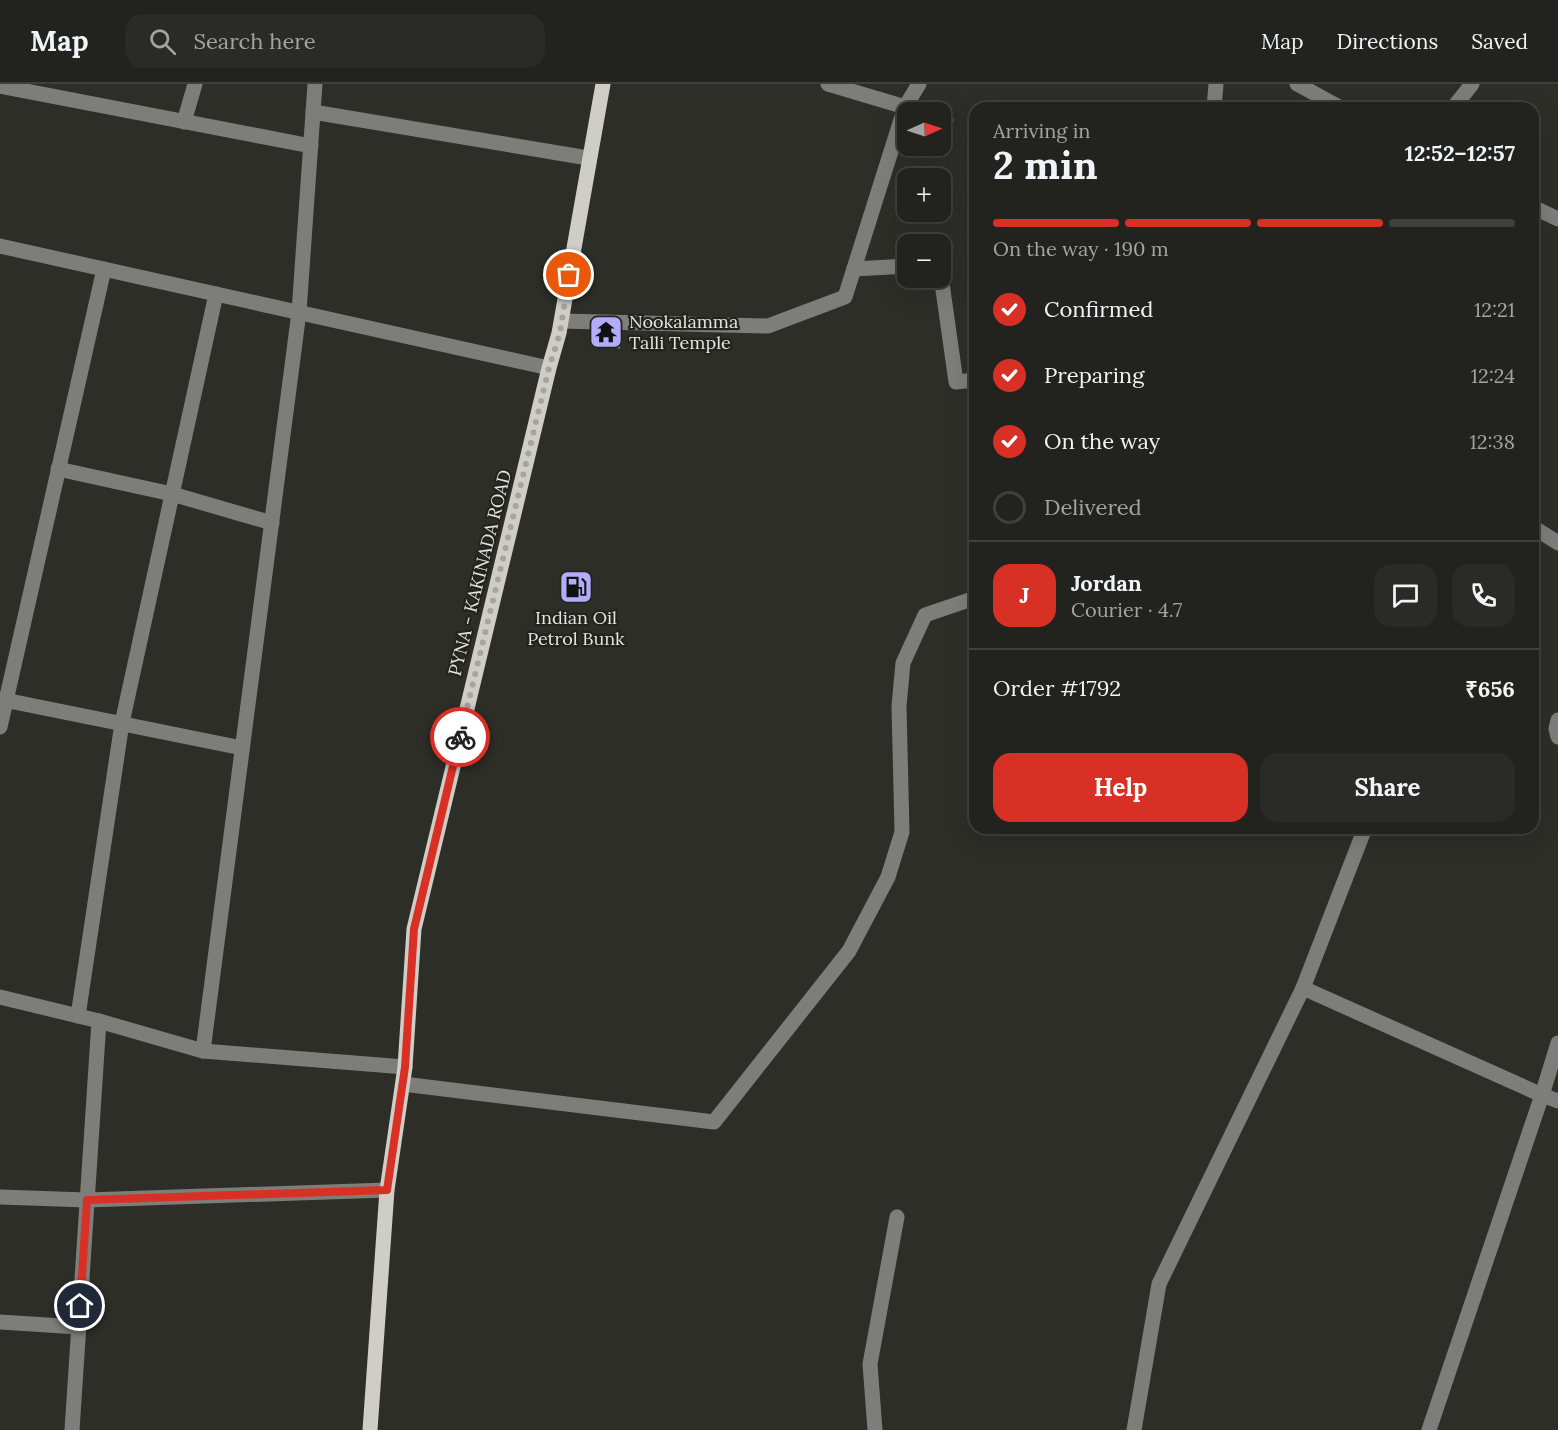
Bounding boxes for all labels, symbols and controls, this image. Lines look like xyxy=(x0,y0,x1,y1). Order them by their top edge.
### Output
search box xyxy=(125,14,545,68)
text: Map xyxy=(30,23,89,59)
icon: search xyxy=(146,25,179,58)
text: Search here xyxy=(194,27,316,55)
text: Map xyxy=(1261,28,1304,55)
text: Directions xyxy=(1337,28,1438,55)
text: Saved xyxy=(1471,28,1528,55)
north arrow xyxy=(897,102,951,156)
map controls xyxy=(897,102,951,288)
text: Arriving in xyxy=(993,118,1090,143)
text: 12:52–12:57 xyxy=(1405,139,1515,167)
text: 2 min xyxy=(993,140,1098,190)
button: + xyxy=(897,168,951,222)
button: − xyxy=(897,234,951,288)
text: On the way · 190 m xyxy=(993,236,1169,261)
pin xyxy=(543,249,594,300)
icon: bag xyxy=(552,258,585,291)
icon: check xyxy=(993,293,1026,326)
text: Confirmed xyxy=(1044,295,1153,323)
text: 12:21 xyxy=(1474,297,1515,322)
place label: Nookalamma Talli Temple xyxy=(629,310,738,354)
temple icon: Nookalamma Talli Temple xyxy=(588,314,624,350)
icon: check xyxy=(993,359,1026,392)
text: Preparing xyxy=(1044,361,1144,389)
text: 12:24 xyxy=(1471,363,1515,388)
icon: check xyxy=(993,425,1026,458)
text: On the way xyxy=(1044,427,1160,455)
text: 12:38 xyxy=(1470,429,1515,454)
street label: PYNA - KAKINADA ROAD xyxy=(443,467,516,678)
text: Delivered xyxy=(1044,493,1142,521)
button: chat xyxy=(1374,564,1437,627)
button: phone xyxy=(1452,564,1515,627)
fuel station icon: Indian Oil Petrol Bunk xyxy=(558,569,594,605)
text: Jordan xyxy=(1071,569,1142,597)
text: J xyxy=(1020,581,1029,609)
text: Courier · 4.7 xyxy=(1071,597,1182,622)
place label: Indian Oil Petrol Bunk xyxy=(527,606,625,650)
text: Order #1792 xyxy=(993,674,1121,702)
text: ₹656 xyxy=(1465,675,1515,703)
courier xyxy=(430,707,490,767)
icon: bike xyxy=(444,721,477,754)
button: Help xyxy=(993,753,1248,822)
button: Share xyxy=(1260,753,1515,822)
pin xyxy=(54,1280,105,1331)
icon: home xyxy=(63,1289,96,1322)

